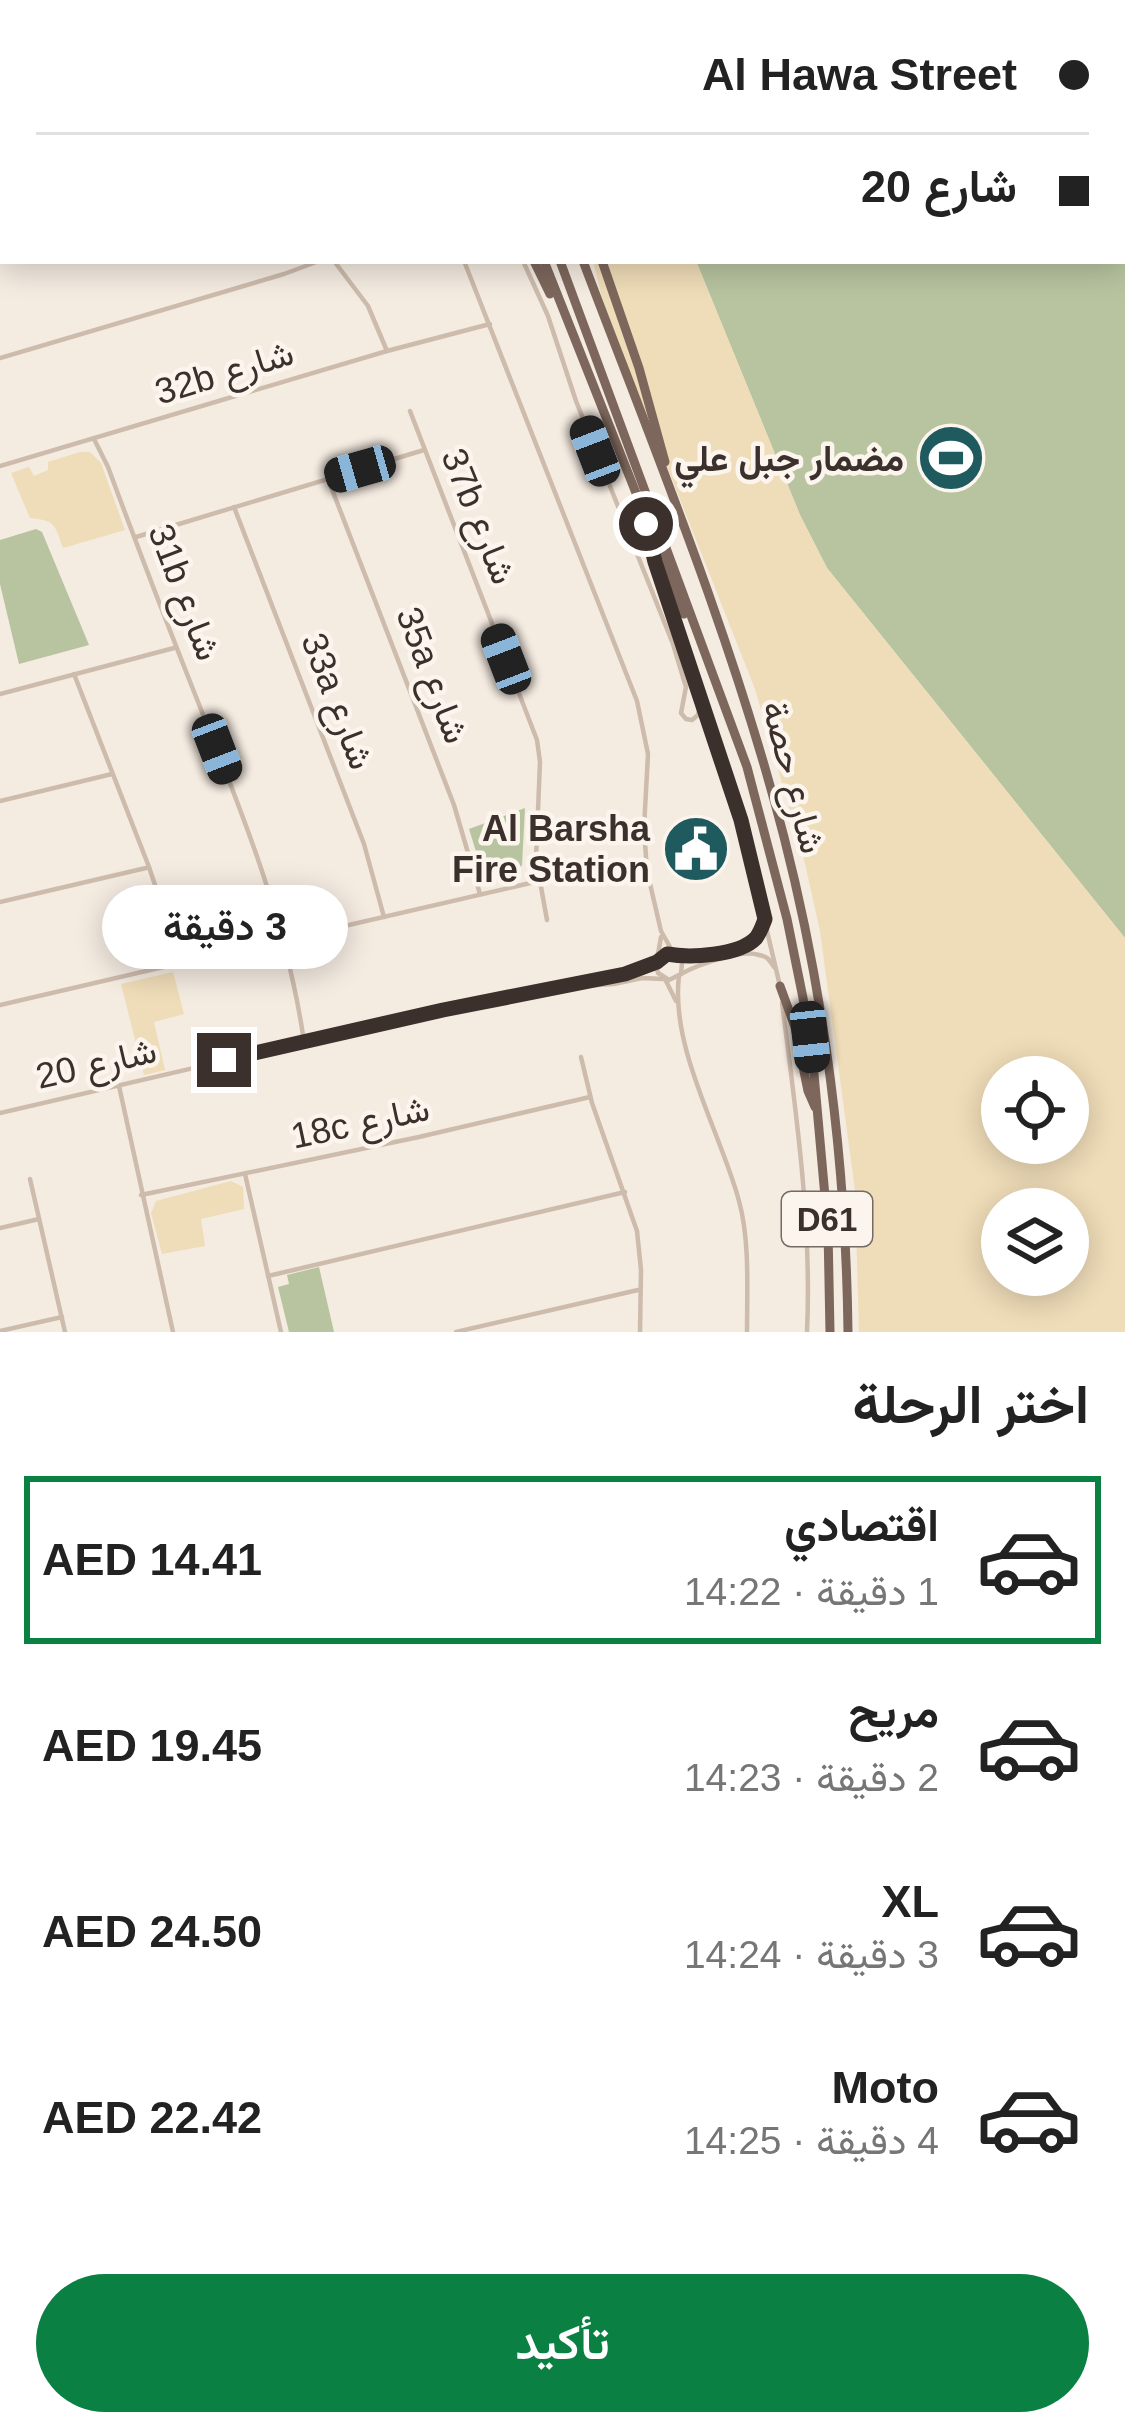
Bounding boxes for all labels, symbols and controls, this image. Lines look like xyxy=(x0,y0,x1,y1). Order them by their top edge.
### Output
text: Al Hawa Street xyxy=(702,49,1017,100)
text: شارع 20 xyxy=(861,161,1017,212)
street label: 32b شارع xyxy=(150,332,299,416)
car xyxy=(565,411,625,491)
sports icon: مضمار جبل علي xyxy=(916,423,986,493)
place label: مضمار جبل علي xyxy=(674,438,904,488)
car xyxy=(320,442,400,496)
street label: 37b شارع xyxy=(430,442,525,591)
route start xyxy=(619,497,673,551)
street label: 31b شارع xyxy=(137,518,230,667)
street label: 35a شارع xyxy=(385,601,478,750)
car xyxy=(476,619,536,699)
street label: 33a شارع xyxy=(290,627,383,776)
street label: شارع حصة xyxy=(750,696,834,859)
car xyxy=(187,709,247,789)
place label: Al Barsha Fire Station xyxy=(452,808,651,890)
public building icon: Al Barsha Fire Station xyxy=(661,814,731,884)
callout: 3 دقيقة xyxy=(101,886,347,970)
text: 3 دقيقة xyxy=(163,905,287,948)
car xyxy=(788,999,832,1075)
street label: شارع 20 xyxy=(32,1029,161,1101)
route end xyxy=(197,1033,251,1087)
map controls xyxy=(981,1056,1089,1296)
button: locate xyxy=(981,1056,1089,1164)
street label: 18c شارع xyxy=(287,1087,434,1161)
button: layers xyxy=(981,1188,1089,1296)
road number: D61 xyxy=(782,1192,872,1246)
text: اختر الرحلة xyxy=(853,1374,1089,1434)
text: اقتصادي xyxy=(784,1500,939,1551)
icon: car xyxy=(975,1506,1083,1614)
text: AED 14.41 xyxy=(42,1534,262,1585)
text: 1 دقيقة · 14:22 xyxy=(684,1570,939,1613)
text: مريح xyxy=(848,1686,939,1737)
icon: car xyxy=(975,1692,1083,1800)
text: AED 19.45 xyxy=(42,1720,262,1771)
text: 2 دقيقة · 14:23 xyxy=(684,1756,939,1799)
text: XL xyxy=(881,1876,939,1927)
icon: car xyxy=(975,1878,1083,1986)
text: AED 24.50 xyxy=(42,1906,262,1957)
text: 3 دقيقة · 14:24 xyxy=(684,1933,939,1976)
text: Moto xyxy=(832,2062,939,2113)
icon: car xyxy=(975,2064,1083,2172)
text: AED 22.42 xyxy=(42,2092,262,2143)
text: 4 دقيقة · 14:25 xyxy=(684,2119,939,2162)
button: تأكيد xyxy=(36,2274,1089,2412)

